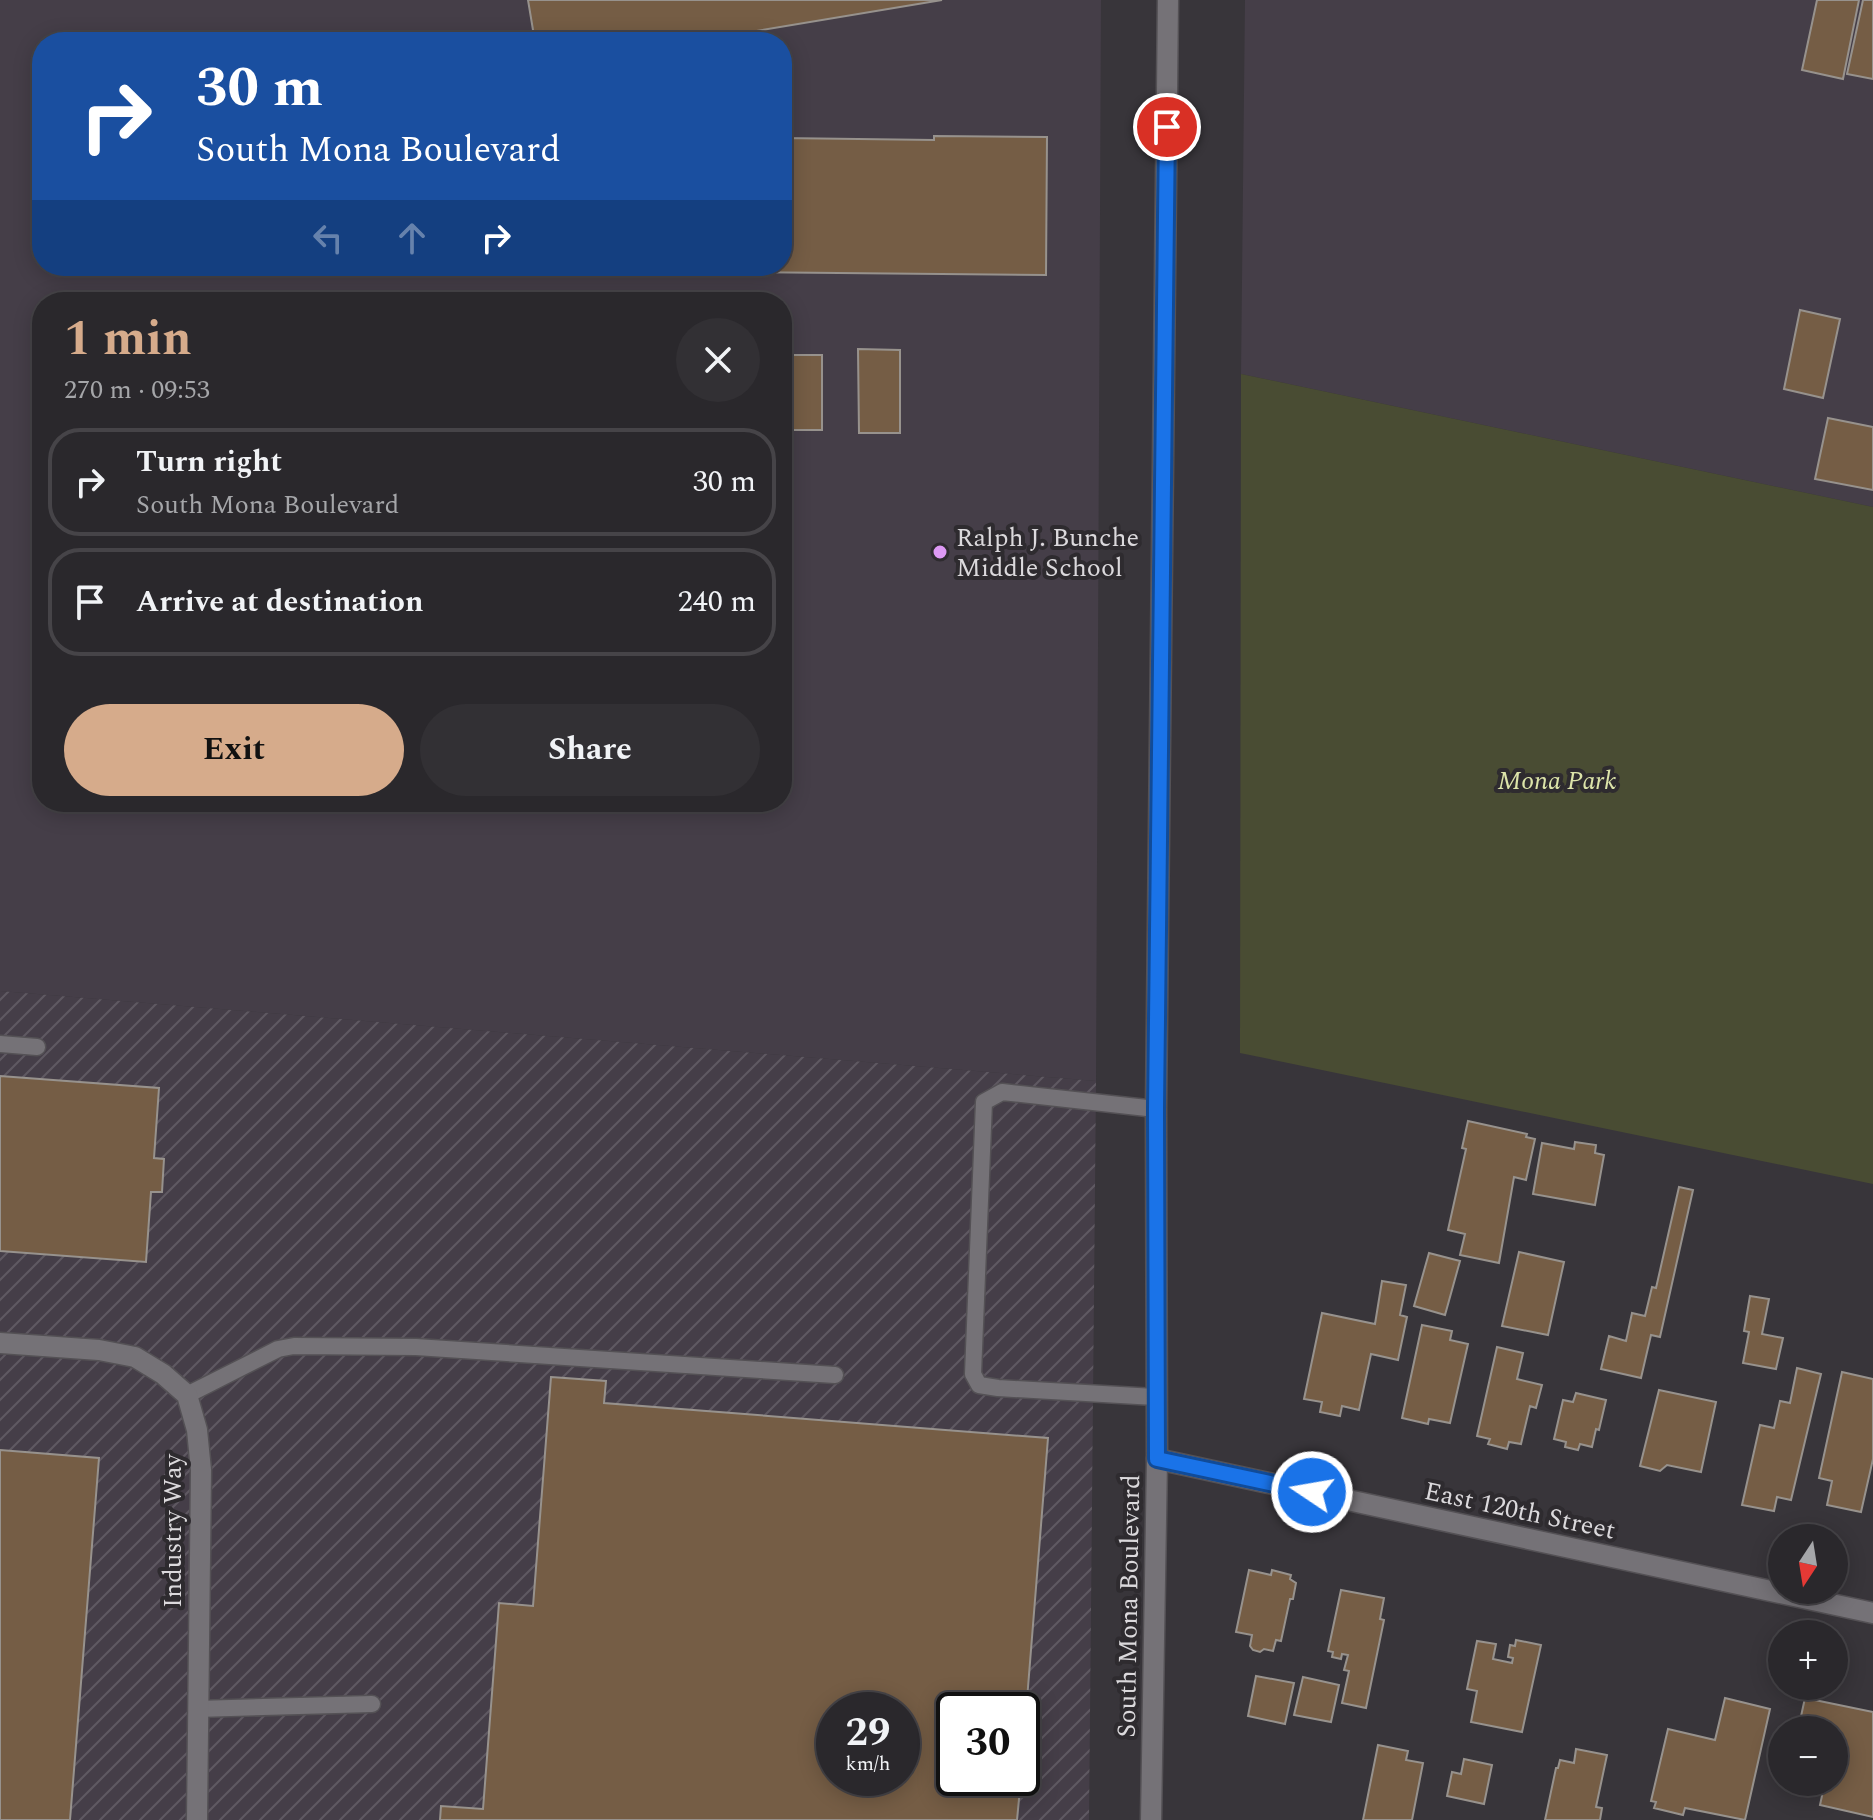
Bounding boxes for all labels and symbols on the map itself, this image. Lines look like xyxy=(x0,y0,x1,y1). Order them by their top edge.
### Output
pin xyxy=(1133,93,1201,161)
place label: Ralph J. Bunche Middle School xyxy=(956,518,1139,588)
marker: Ralph J. Bunche Middle School xyxy=(931,543,949,561)
park label: Mona Park xyxy=(1498,761,1616,801)
position arrow xyxy=(1270,1450,1354,1534)
street label: Industry Way xyxy=(153,1452,193,1608)
street label: East 120th Street xyxy=(1421,1471,1619,1551)
street label: South Mona Boulevard xyxy=(1107,1474,1151,1738)
north arrow xyxy=(1768,1524,1848,1604)
speed limit sign: 30 xyxy=(936,1692,1040,1796)

